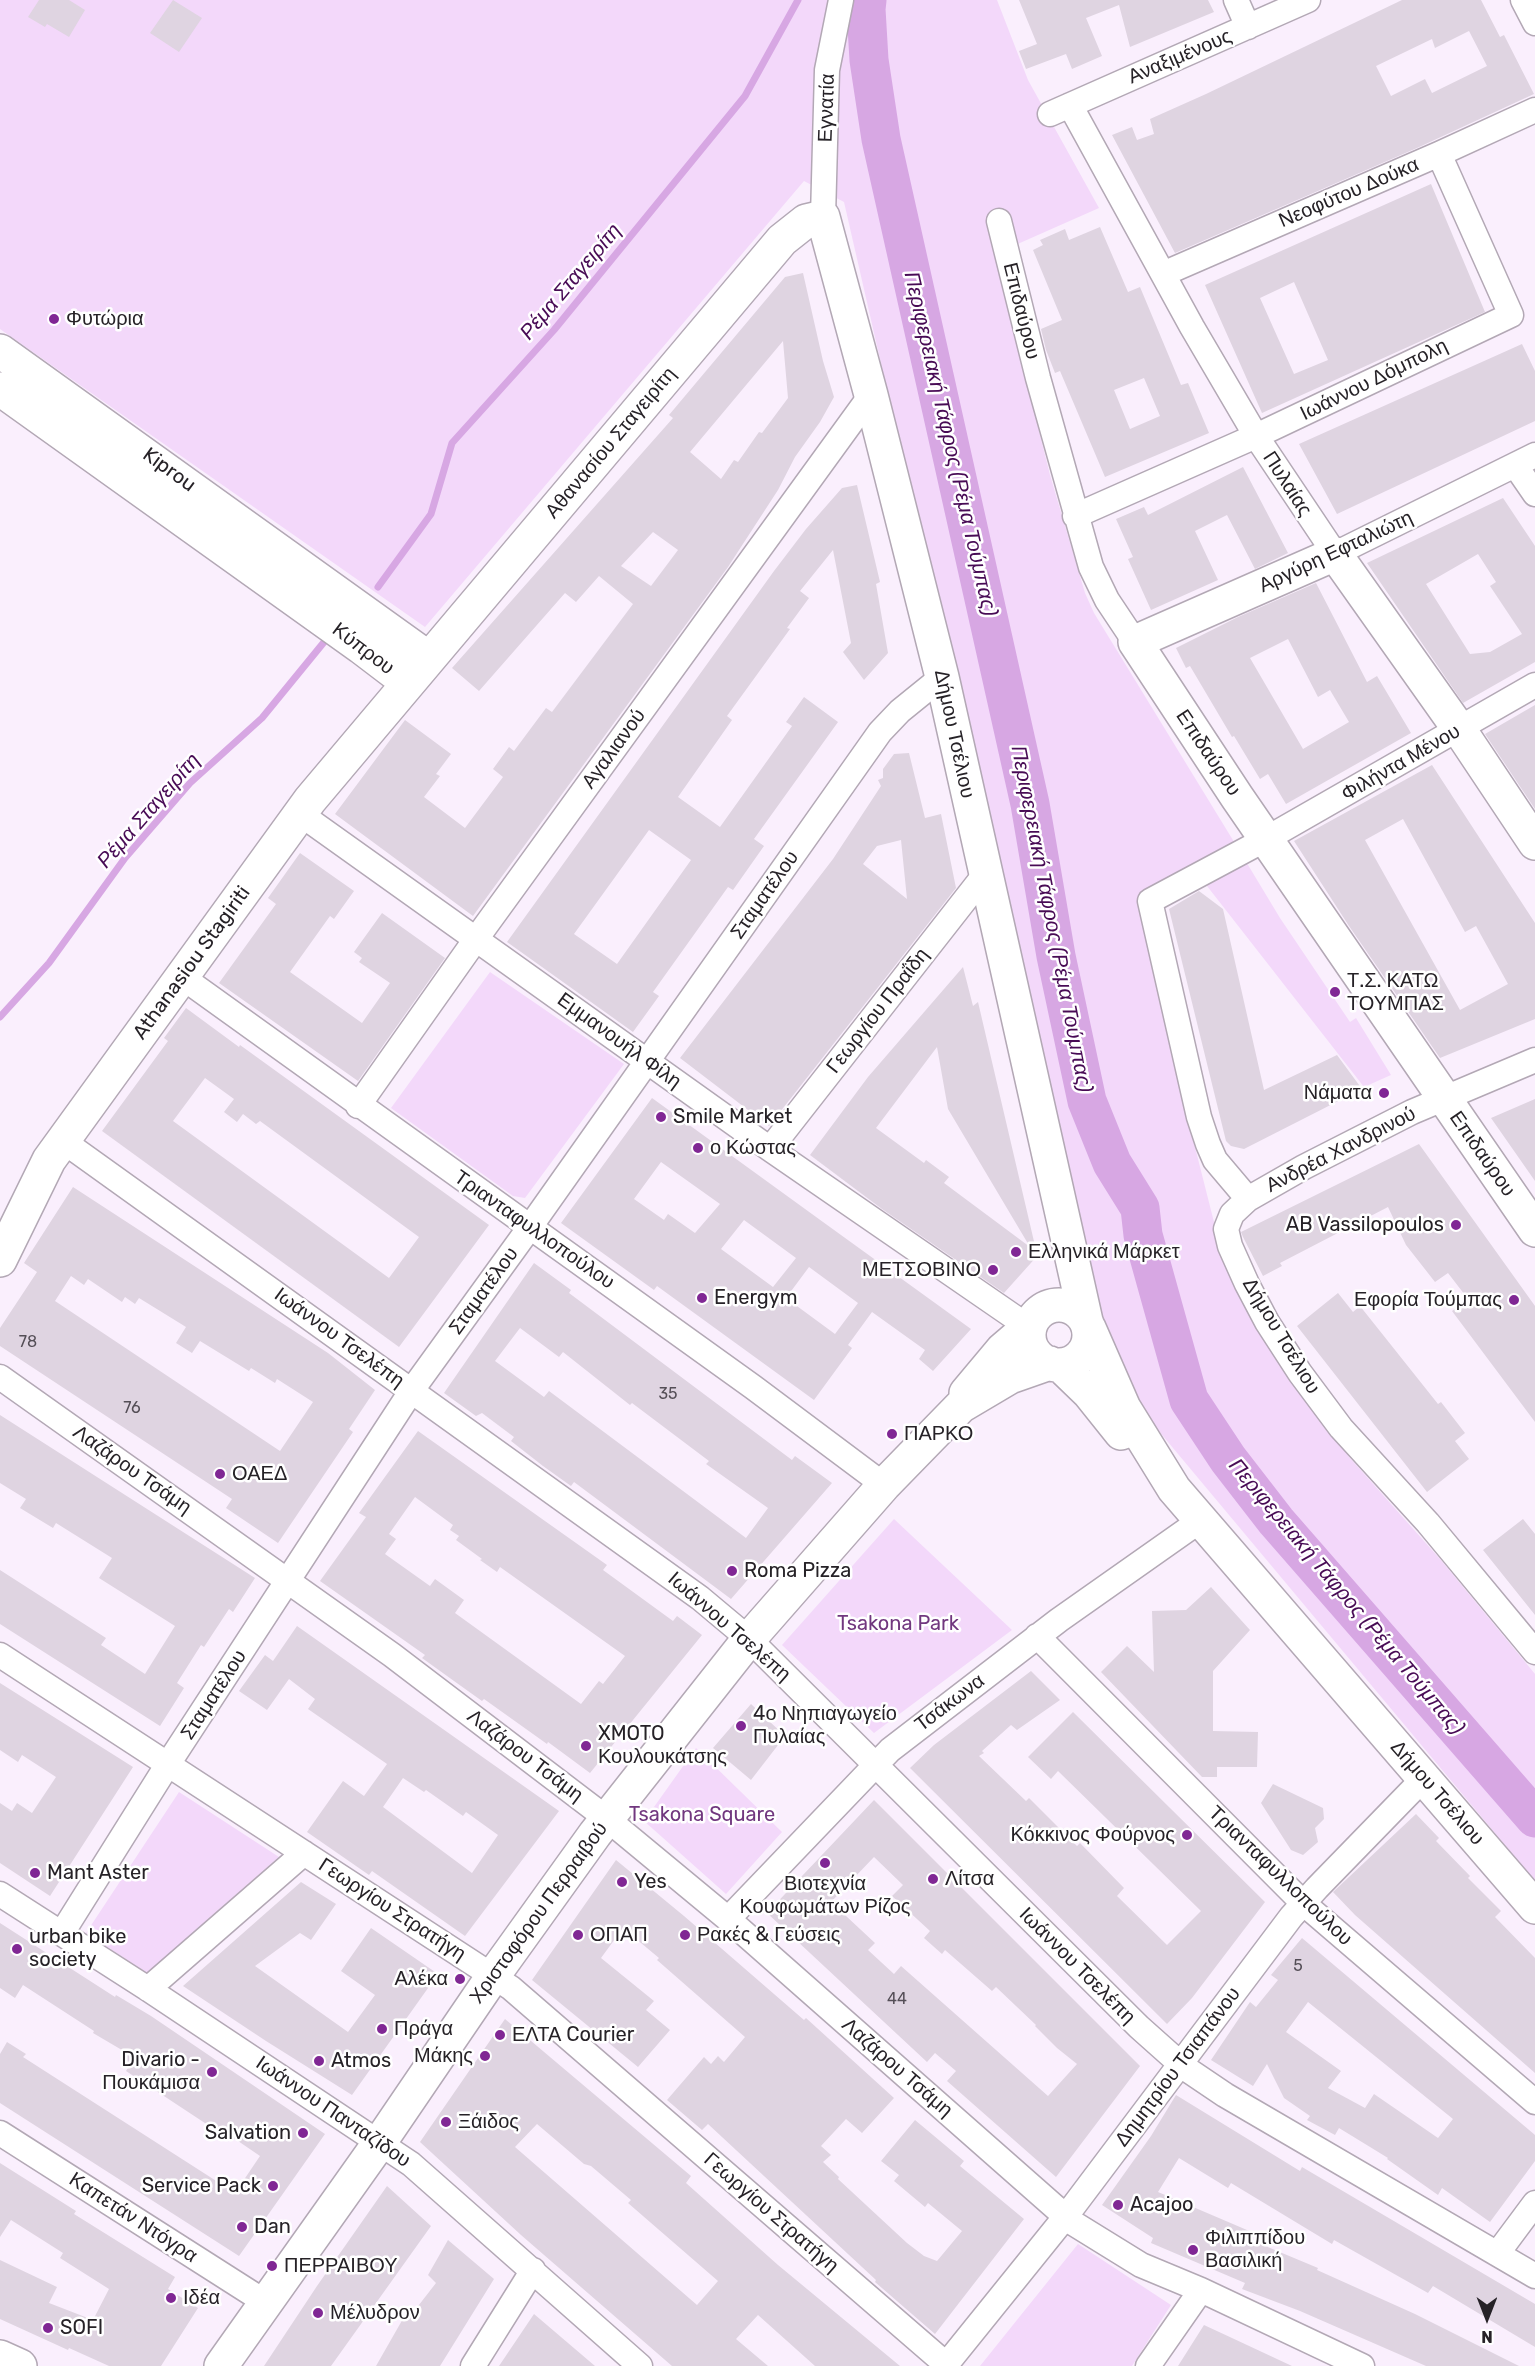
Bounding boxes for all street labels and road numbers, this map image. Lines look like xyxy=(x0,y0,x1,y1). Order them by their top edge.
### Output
street label: Αναξιμένους xyxy=(1125,24,1235,90)
street label: Εγνατία xyxy=(814,73,840,143)
street label: Νεοφύτου Δούκα xyxy=(1275,153,1423,233)
street label: Επιδαύρου xyxy=(997,260,1045,362)
street label: Ιωάννου Δόμπολη xyxy=(1296,334,1452,426)
street label: Αθανασίου Σταγειρίτη xyxy=(541,362,681,524)
street label: Kiprou xyxy=(138,443,200,497)
street label: Πυλαίας xyxy=(1257,447,1317,521)
street label: Αργύρη Εφταλιώτη xyxy=(1255,506,1417,598)
street label: Κύπρου xyxy=(327,618,399,680)
street label: Δήμου Τσέλιου xyxy=(929,668,979,800)
street label: Αγαλιανού xyxy=(577,704,651,794)
street label: Επιδαύρου xyxy=(1170,705,1246,801)
street label: Φιλήντα Μένου xyxy=(1337,719,1465,807)
street label: Σταματέλου xyxy=(726,846,804,944)
street label: Athanasiou Stagiriti xyxy=(128,882,256,1044)
street label: Γεωργίου Πραΐδη xyxy=(822,944,934,1078)
street label: Εμμανουήλ Φίλη xyxy=(552,988,686,1094)
street label: Ανδρέα Χανδρινού xyxy=(1262,1102,1420,1198)
street label: Επιδαύρου xyxy=(1444,1107,1520,1201)
street label: Τριανταφυλλοπούλου xyxy=(449,1166,619,1294)
street label: Σταματέλου xyxy=(444,1243,524,1339)
street label: Δήμου Τσέλιου xyxy=(1237,1274,1325,1398)
street label: Ιωάννου Τσελέπη xyxy=(269,1283,409,1393)
street label: Λαζάρου Τσάμη xyxy=(68,1420,196,1520)
street label: Ιωάννου Τσελέπη xyxy=(663,1567,795,1687)
street label: Σταματέλου xyxy=(176,1646,252,1744)
street label: Τσάκωνα xyxy=(910,1669,990,1737)
street label: Λαζάρου Τσάμη xyxy=(462,1705,588,1807)
street label: Δήμου Τσέλιου xyxy=(1385,1736,1489,1850)
street label: Τριανταφυλλοπούλου xyxy=(1203,1801,1357,1951)
street label: Χριστοφόρου Περραιβού xyxy=(465,1818,613,2008)
street label: Γεωργίου Στρατήγη xyxy=(314,1853,470,1967)
street label: Ιωάννου Τσελέπη xyxy=(1014,1903,1140,2029)
street label: Δημητρίου Τσιαπάνου xyxy=(1110,1983,1246,2151)
street label: Λαζάρου Τσάμη xyxy=(837,2013,957,2123)
street label: Ιωάννου Πανταζίδου xyxy=(251,2051,415,2173)
street label: Γεωργίου Στρατήγη xyxy=(699,2148,843,2278)
street label: Καπετάν Ντόγρα xyxy=(64,2168,202,2268)

